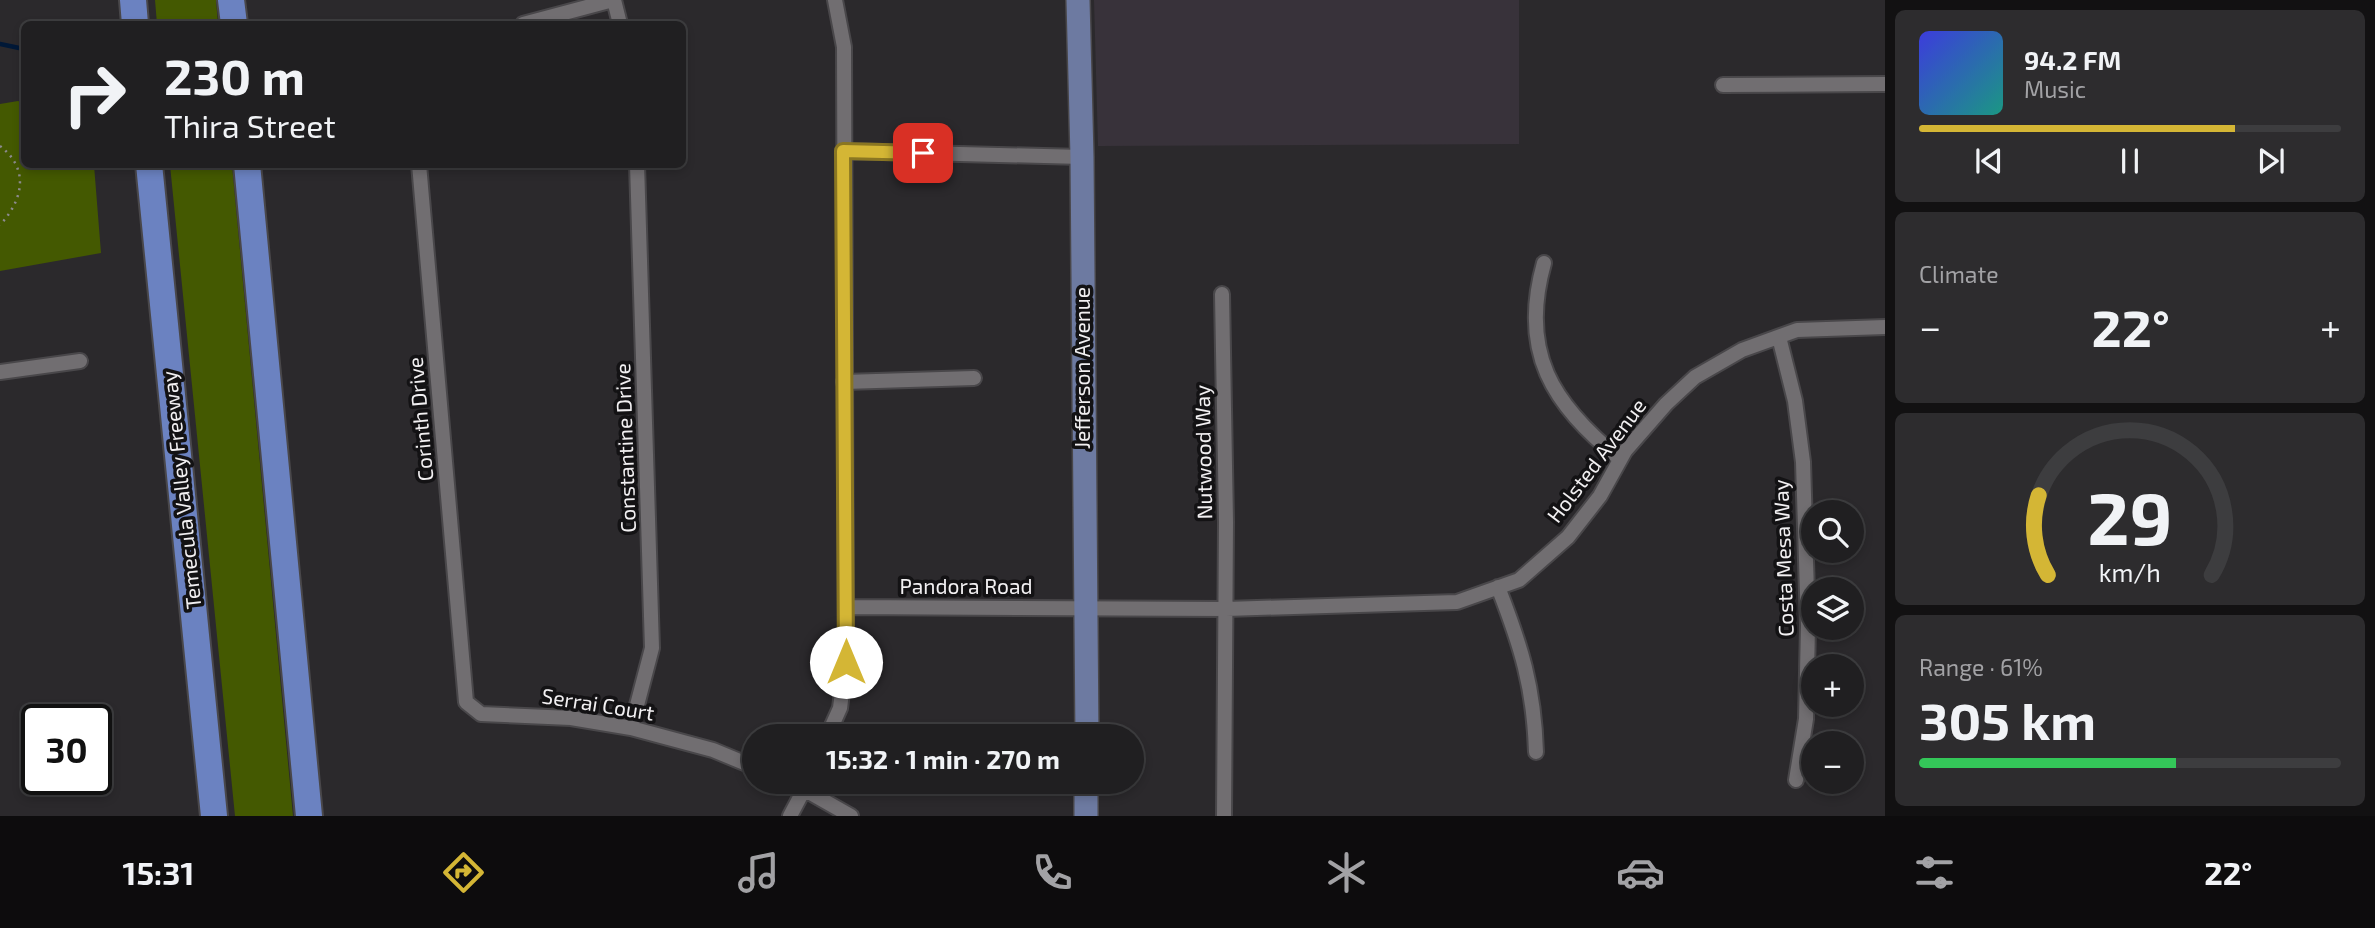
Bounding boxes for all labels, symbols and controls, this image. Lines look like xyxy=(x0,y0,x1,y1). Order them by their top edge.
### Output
text: 94.2 FM xyxy=(2024,44,2121,75)
text: 230 m xyxy=(164,46,305,105)
icon: right xyxy=(49,49,140,140)
text: Music xyxy=(2024,75,2086,103)
text: Thira Street xyxy=(164,106,336,144)
pin xyxy=(893,123,953,183)
icon: arrive xyxy=(904,134,942,172)
icon: previous xyxy=(1970,142,2008,180)
icon: pause xyxy=(2111,142,2149,180)
icon: next xyxy=(2252,142,2290,180)
text: Climate xyxy=(1919,260,1999,288)
street label: Jefferson Avenue xyxy=(1069,287,1094,449)
text: 22° xyxy=(2091,295,2170,357)
text: − xyxy=(1919,303,1941,349)
text: + xyxy=(2320,303,2341,349)
street label: Corinth Drive xyxy=(402,356,437,482)
street label: Constantine Drive xyxy=(609,363,640,533)
street label: Temecula Valley Freeway xyxy=(156,370,205,610)
street label: Nutwood Way xyxy=(1189,385,1216,520)
street label: Holsted Avenue xyxy=(1541,393,1651,527)
text: 29 xyxy=(2087,472,2173,560)
street label: Costa Mesa Way xyxy=(1767,479,1798,637)
map controls xyxy=(1801,500,1864,794)
button: search xyxy=(1801,500,1864,563)
text: km/h xyxy=(2099,557,2161,587)
street label: Pandora Road xyxy=(900,573,1033,598)
button: layers xyxy=(1801,577,1864,640)
position arrow xyxy=(809,625,883,699)
text: Range · 61% xyxy=(1919,653,2043,681)
button: + xyxy=(1801,654,1864,717)
street label: Serrai Court xyxy=(540,682,656,725)
text: 305 km xyxy=(1919,688,2096,750)
speed limit sign: 30 xyxy=(21,704,112,795)
button: − xyxy=(1801,731,1864,794)
text: 15:32 · 1 min · 270 m xyxy=(826,743,1060,774)
icon: directions xyxy=(439,848,488,897)
icon: music xyxy=(734,848,783,897)
icon: phone xyxy=(1028,848,1077,897)
icon: climate xyxy=(1322,848,1371,897)
icon: car xyxy=(1616,848,1665,897)
icon: filters xyxy=(1910,848,1959,897)
text: 15:31 xyxy=(123,853,194,891)
text: 22° xyxy=(2204,853,2252,891)

